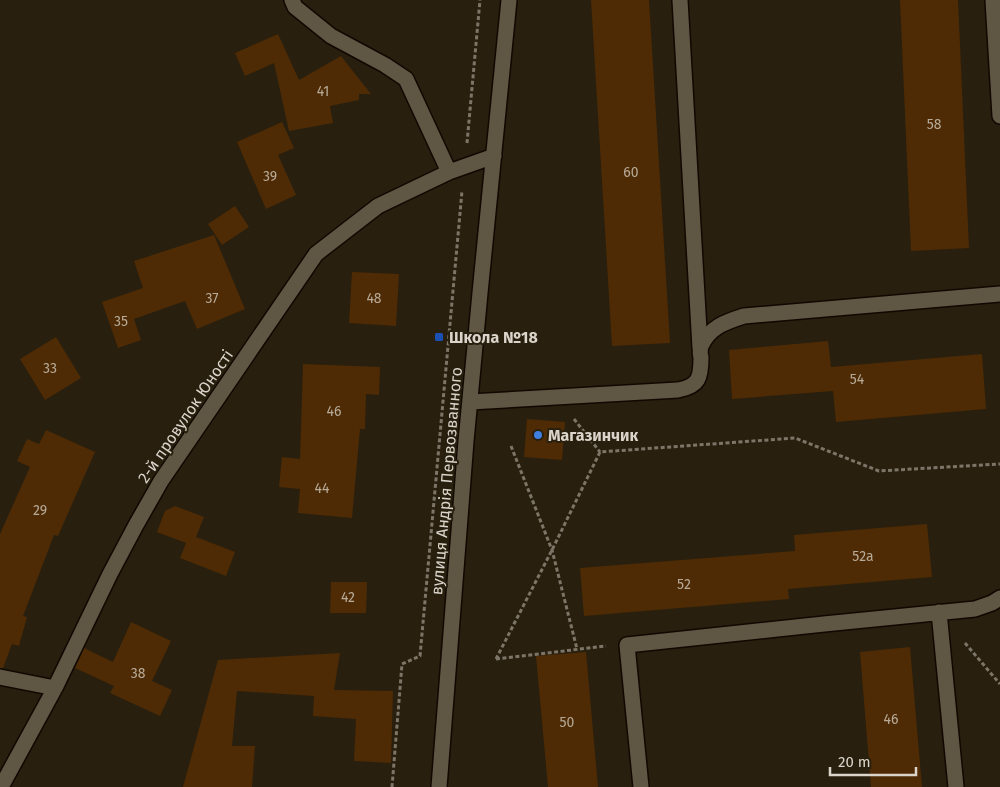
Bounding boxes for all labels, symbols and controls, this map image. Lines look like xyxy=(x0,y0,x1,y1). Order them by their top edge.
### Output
house number: 41 xyxy=(317,83,329,100)
house number: 58 xyxy=(927,116,942,133)
house number: 60 xyxy=(623,164,639,181)
house number: 39 xyxy=(263,168,277,185)
house number: 37 xyxy=(205,290,219,307)
house number: 48 xyxy=(366,290,382,307)
house number: 35 xyxy=(114,313,128,330)
place label: Школа №18 xyxy=(449,328,538,347)
marker: Школа №18 xyxy=(433,331,445,343)
street label: 2-й провулок Юності xyxy=(134,346,237,487)
house number: 33 xyxy=(43,360,57,377)
street label: вулиця Андрія Первозванного xyxy=(427,366,466,596)
house number: 54 xyxy=(850,371,865,388)
house number: 46 xyxy=(327,403,341,420)
place label: Магазинчик xyxy=(548,426,638,445)
marker: Магазинчик xyxy=(532,429,544,441)
house number: 44 xyxy=(315,480,330,497)
house number: 29 xyxy=(33,502,47,519)
house number: 52а xyxy=(852,548,874,565)
house number: 52 xyxy=(677,576,691,593)
house number: 42 xyxy=(341,589,355,606)
house number: 38 xyxy=(131,665,146,682)
house number: 46 xyxy=(884,711,898,728)
house number: 50 xyxy=(560,714,575,731)
scale bar xyxy=(830,744,916,776)
text: 20 m xyxy=(838,753,871,771)

